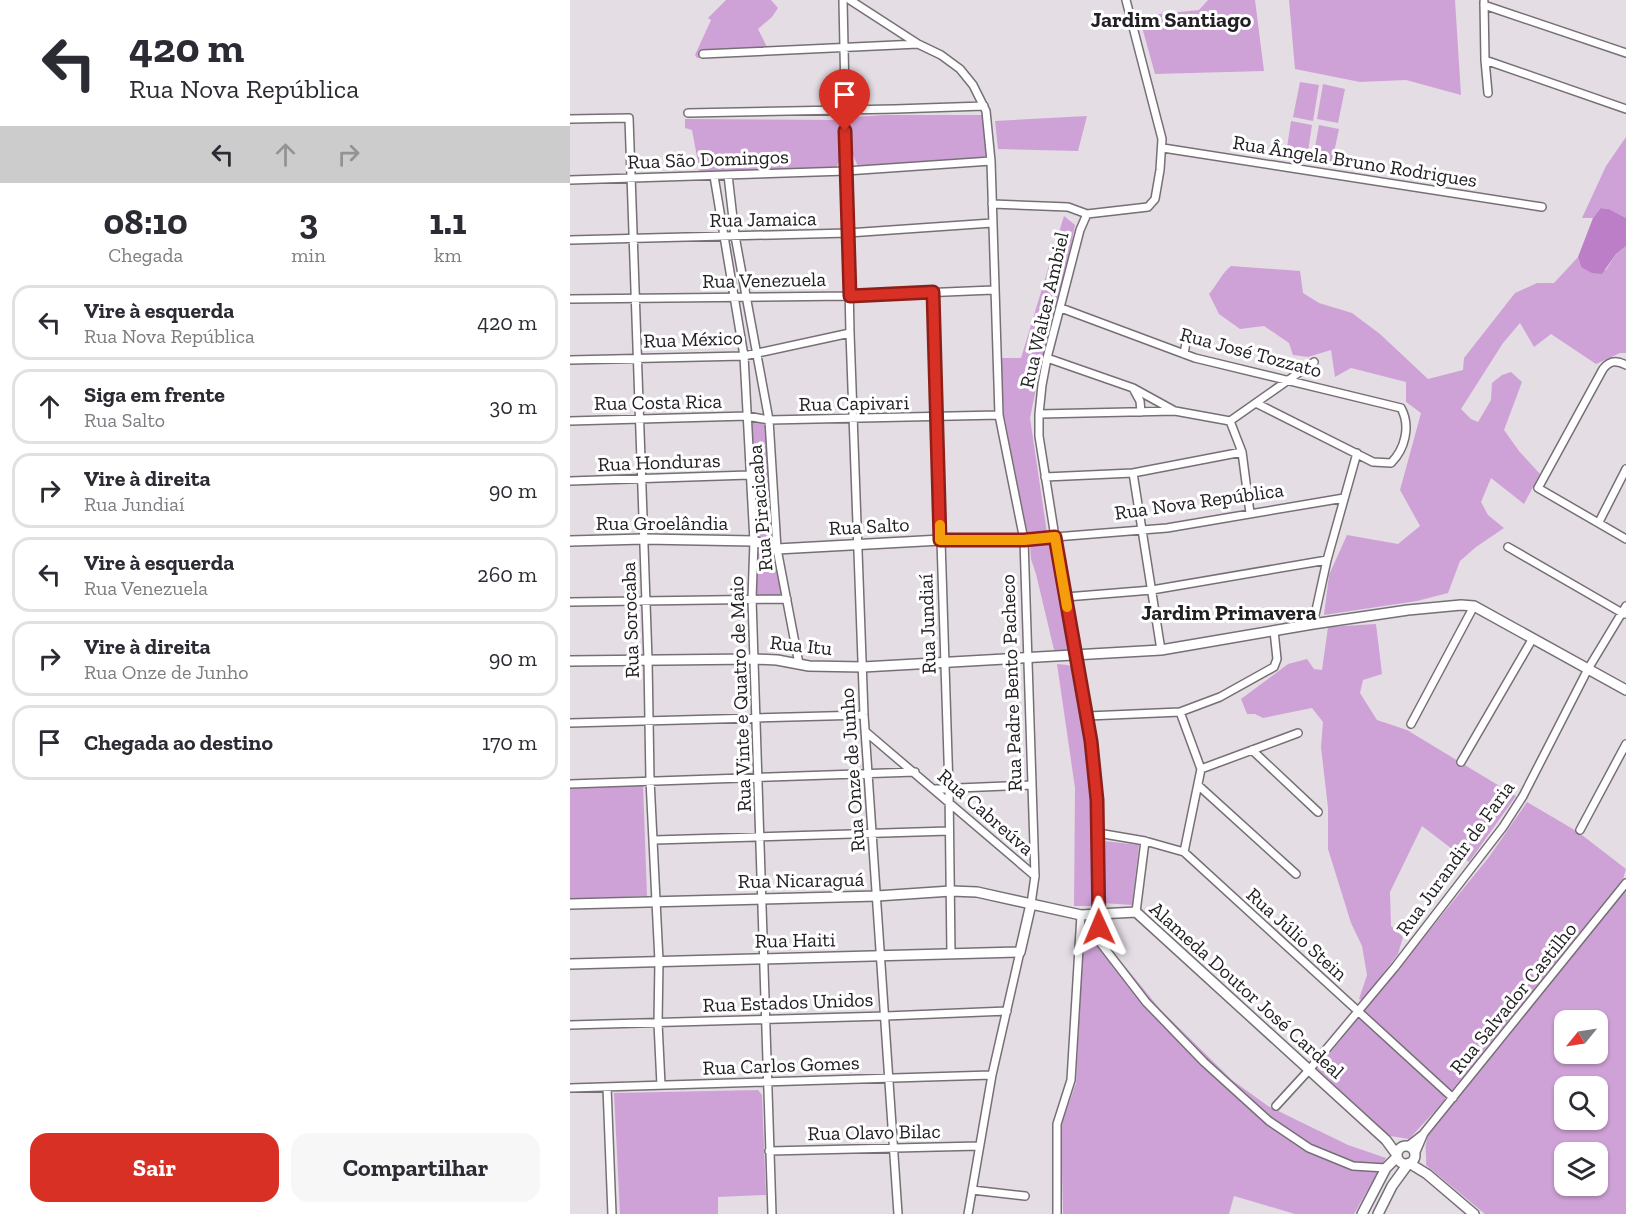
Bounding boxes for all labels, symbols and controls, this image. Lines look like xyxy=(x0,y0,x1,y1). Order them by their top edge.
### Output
district label: Jardim Santiago xyxy=(1091,6,1252,33)
text: 420 m xyxy=(129,22,244,73)
icon: left xyxy=(30,24,108,102)
pin xyxy=(819,69,870,131)
text: Rua Nova República xyxy=(129,73,359,105)
icon: arrive xyxy=(828,78,861,111)
street label: Rua Ângela Bruno Rodrigues xyxy=(1231,130,1479,192)
icon: left xyxy=(206,138,239,171)
icon: ahead xyxy=(269,138,302,171)
icon: right xyxy=(332,138,365,171)
street label: Rua São Domingos xyxy=(627,144,789,174)
text: 08:10 xyxy=(104,200,188,243)
text: 3 xyxy=(299,200,318,243)
text: 1.1 xyxy=(429,200,466,243)
street label: Rua Jamaica xyxy=(709,206,817,232)
street label: Rua Walter Ambiel xyxy=(1014,229,1074,391)
text: Chegada xyxy=(108,243,183,267)
text: min xyxy=(291,243,326,267)
text: km xyxy=(434,243,462,267)
street label: Rua Venezuela xyxy=(702,267,826,293)
text: Vire à esquerda xyxy=(84,297,234,324)
icon: left xyxy=(33,306,66,339)
text: 420 m xyxy=(477,309,537,336)
street label: Rua José Tozzato xyxy=(1177,322,1325,382)
text: Rua Nova República xyxy=(84,324,255,348)
street label: Rua México xyxy=(643,325,743,353)
text: Siga em frente xyxy=(84,381,225,408)
street label: Rua Costa Rica xyxy=(594,389,723,415)
icon: ahead xyxy=(33,390,66,423)
street label: Rua Capivari xyxy=(799,390,910,416)
text: 30 m xyxy=(490,393,537,420)
text: Rua Salto xyxy=(84,408,165,432)
street label: Rua Piracicaba xyxy=(742,443,777,572)
street label: Rua Honduras xyxy=(597,448,721,476)
text: Vire à direita xyxy=(84,465,211,492)
icon: right xyxy=(33,474,66,507)
text: 90 m xyxy=(489,477,537,504)
street label: Rua Nova República xyxy=(1113,477,1285,525)
text: Rua Jundiaí xyxy=(84,492,185,516)
street label: Rua Groelândia xyxy=(596,511,728,535)
street label: Rua Salto xyxy=(828,512,910,540)
text: Vire à esquerda xyxy=(84,549,234,576)
icon: left xyxy=(33,558,66,591)
text: 260 m xyxy=(477,561,537,588)
street label: Rua Sorocaba xyxy=(616,561,644,679)
street label: Rua Jundiaí xyxy=(913,573,941,675)
street label: Rua Padre Bento Pacheco xyxy=(995,574,1027,792)
text: Rua Venezuela xyxy=(84,576,208,600)
street label: Rua Vinte e Quatro de Maio xyxy=(724,576,756,812)
district label: Jardim Primavera xyxy=(1141,599,1317,626)
street label: Rua Itu xyxy=(769,630,833,660)
text: Vire à direita xyxy=(84,633,211,660)
icon: right xyxy=(33,642,66,675)
text: 90 m xyxy=(489,645,537,672)
text: Rua Onze de Junho xyxy=(84,660,248,684)
street label: Rua Onze de Junho xyxy=(834,687,870,853)
icon: arrive xyxy=(33,726,66,759)
text: Chegada ao destino xyxy=(84,729,273,756)
text: 170 m xyxy=(482,729,537,756)
street label: Rua Cabreúva xyxy=(933,764,1039,861)
street label: Rua Jurandir de Faria xyxy=(1391,776,1519,940)
street label: Rua Nicaraguá xyxy=(738,867,865,893)
street label: Rua Júlio Stein xyxy=(1242,882,1353,986)
position arrow xyxy=(1067,895,1131,959)
street label: Alameda Doutor José Cardeal xyxy=(1145,896,1349,1084)
street label: Rua Salvador Castilho xyxy=(1445,917,1581,1079)
street label: Rua Haiti xyxy=(754,927,836,953)
street label: Rua Estados Unidos xyxy=(702,987,874,1017)
north arrow xyxy=(1554,1010,1608,1064)
map controls xyxy=(1554,1010,1608,1196)
street label: Rua Carlos Gomes xyxy=(702,1050,860,1080)
button: search xyxy=(1554,1076,1608,1130)
street label: Rua Olavo Bilac xyxy=(807,1119,941,1145)
button: Sair xyxy=(30,1133,279,1202)
button: Compartilhar xyxy=(291,1133,540,1202)
button: layers xyxy=(1554,1142,1608,1196)

